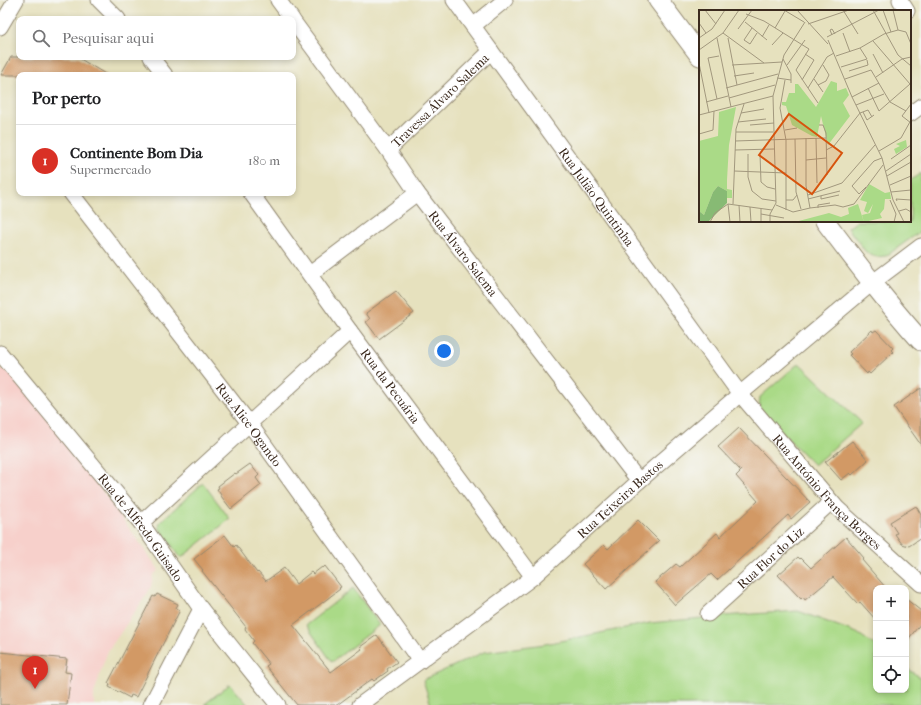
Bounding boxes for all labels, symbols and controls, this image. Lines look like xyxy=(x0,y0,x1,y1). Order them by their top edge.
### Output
inset map xyxy=(699,10,911,222)
search box xyxy=(16,16,296,60)
icon: search xyxy=(30,27,52,49)
text: Pesquisar aqui xyxy=(62,29,154,47)
street label: Travessa Álvaro Salema xyxy=(389,50,493,151)
text: Por perto xyxy=(32,88,101,108)
text: Continente Bom Dia xyxy=(70,144,202,162)
street label: Rua Julião Quintinha xyxy=(555,145,638,250)
text: 1 xyxy=(43,153,47,168)
text: 180 m xyxy=(248,153,280,168)
text: Supermercado xyxy=(70,162,151,177)
street label: Rua Álvaro Salema xyxy=(425,208,501,300)
your location xyxy=(434,341,454,361)
street label: Rua da Pecuária xyxy=(357,345,424,427)
street label: Rua Alice Ogando xyxy=(213,380,285,470)
street label: Rua António França Borges xyxy=(770,431,885,553)
street label: Rua Teixeira Bastos xyxy=(574,457,666,541)
street label: Rua de Alfredo Guisado xyxy=(95,470,186,584)
street label: Rua Flor do Liz xyxy=(734,524,807,592)
map controls xyxy=(873,585,909,693)
button: + xyxy=(873,585,909,621)
button: − xyxy=(873,621,909,657)
pin: 1 xyxy=(22,656,48,689)
button: locate xyxy=(873,657,909,693)

